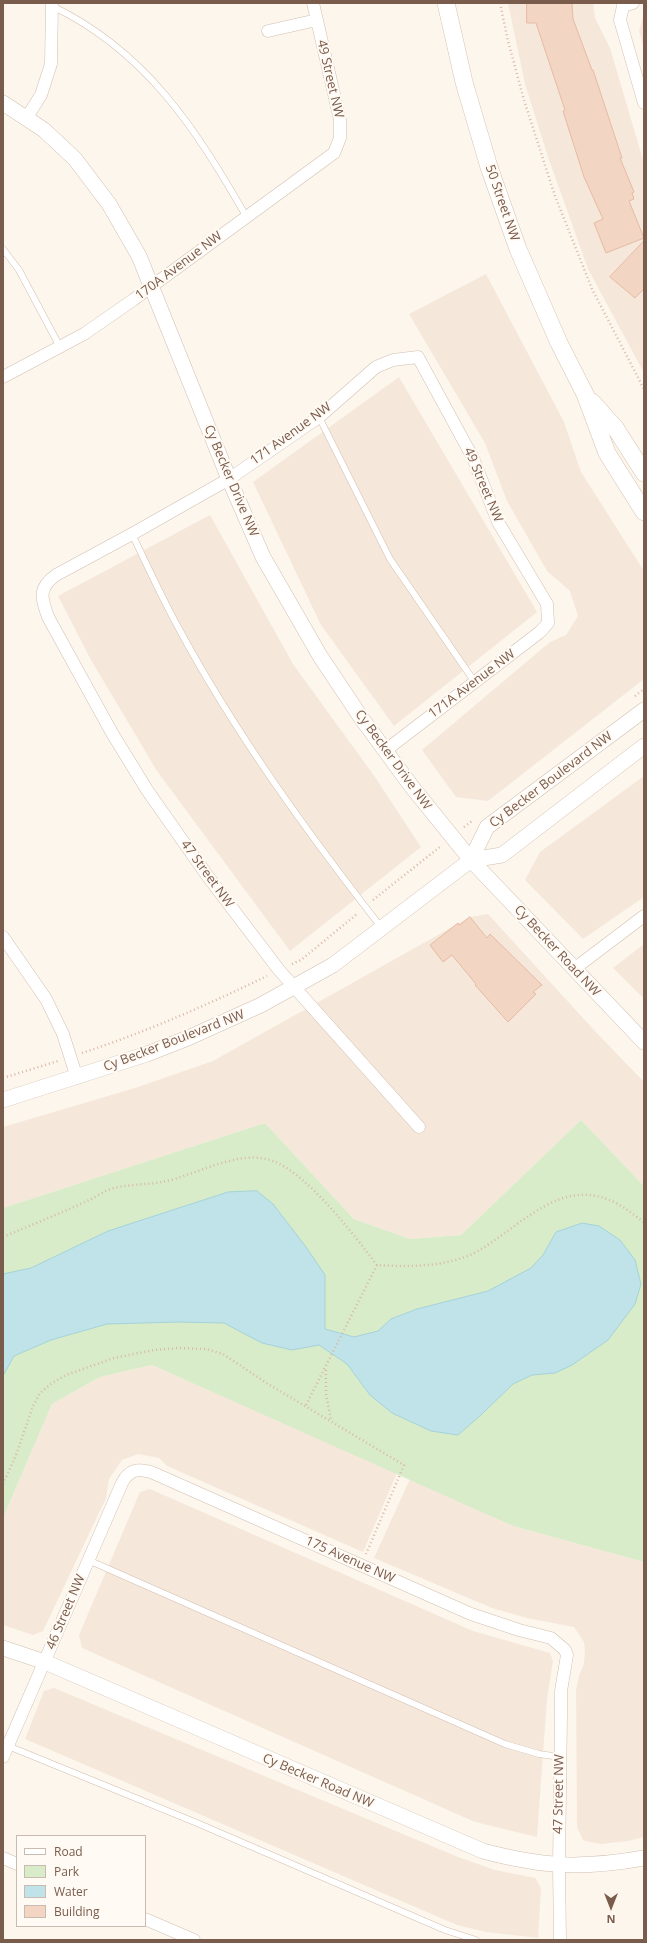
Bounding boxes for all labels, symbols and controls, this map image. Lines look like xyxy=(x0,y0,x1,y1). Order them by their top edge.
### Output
street label: 49 Street NW xyxy=(313,38,347,120)
street label: 50 Street NW xyxy=(482,163,522,243)
street label: 170A Avenue NW xyxy=(133,228,225,304)
street label: 171 Avenue NW xyxy=(248,399,334,469)
street label: Cy Becker Drive NW xyxy=(200,423,262,539)
street label: 49 Street NW xyxy=(460,445,506,525)
street label: 171A Avenue NW xyxy=(426,646,518,722)
street label: Cy Becker Drive NW xyxy=(351,707,435,813)
street label: Cy Becker Boulevard NW xyxy=(487,729,615,831)
street label: 47 Street NW xyxy=(177,837,237,911)
street label: Cy Becker Road NW xyxy=(511,902,603,1000)
street label: Cy Becker Boulevard NW xyxy=(101,1007,247,1075)
street label: 175 Avenue NW xyxy=(303,1533,397,1587)
street label: 46 Street NW xyxy=(43,1572,89,1652)
street label: Cy Becker Road NW xyxy=(260,1751,376,1811)
street label: 47 Street NW xyxy=(551,1754,567,1834)
legend xyxy=(16,1835,146,1927)
text: Road xyxy=(54,1843,83,1860)
text: Park xyxy=(54,1863,79,1880)
text: Water xyxy=(54,1883,88,1900)
north arrow xyxy=(591,1887,631,1927)
text: Building xyxy=(54,1903,99,1920)
text: N xyxy=(607,1912,615,1927)

